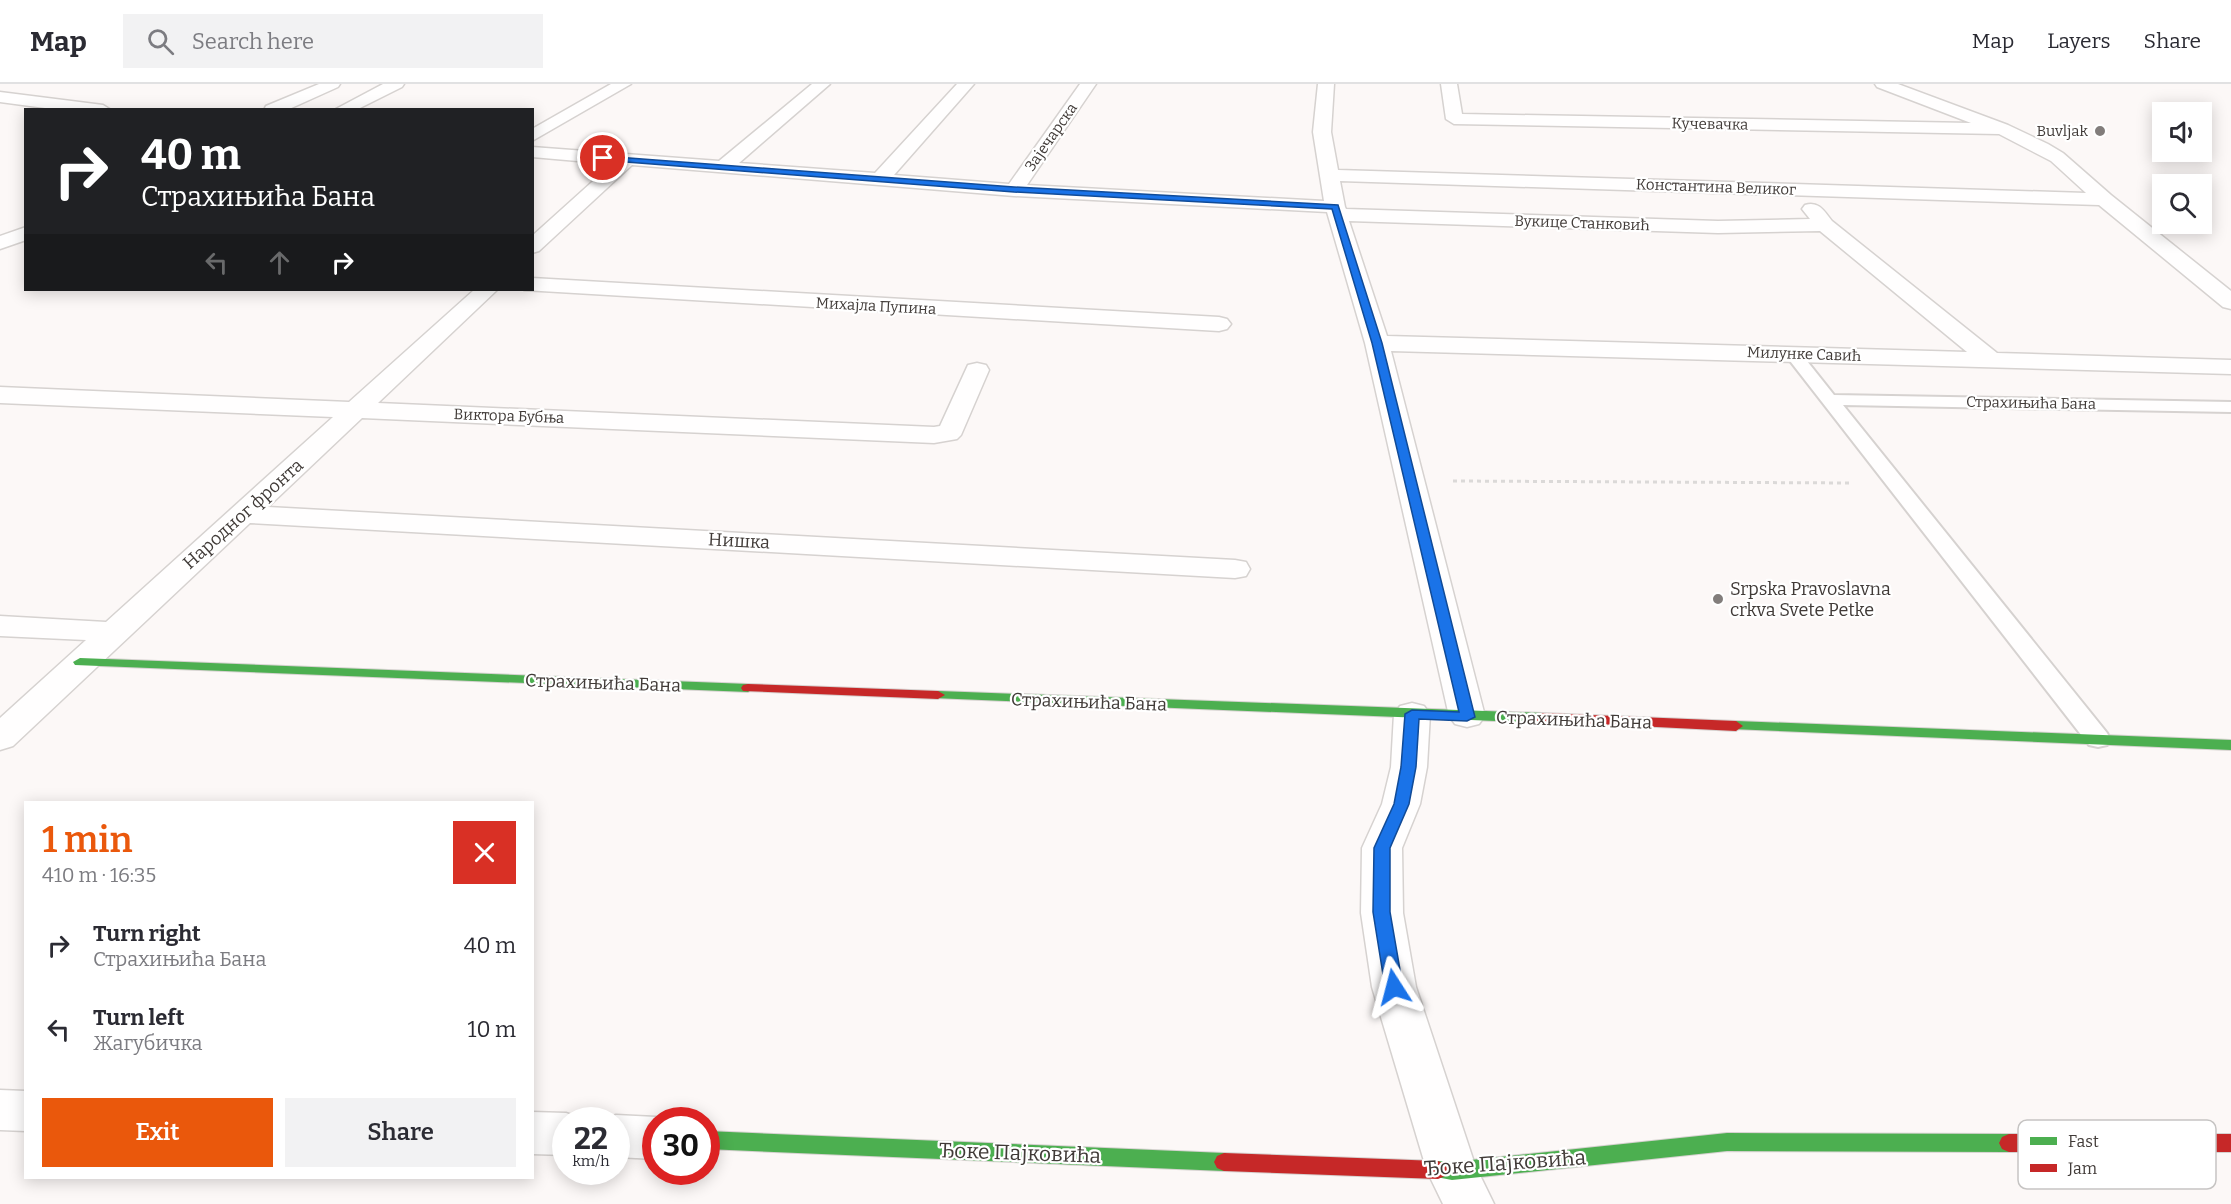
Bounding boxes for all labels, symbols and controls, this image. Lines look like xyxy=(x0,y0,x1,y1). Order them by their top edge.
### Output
search box xyxy=(123,14,543,68)
text: Map xyxy=(30,25,87,58)
icon: search xyxy=(144,25,177,58)
text: Search here xyxy=(192,28,314,55)
text: Map xyxy=(1972,28,2014,54)
text: Layers xyxy=(2047,28,2111,54)
text: Share xyxy=(2144,28,2201,54)
street label: Зајечарска xyxy=(1021,99,1081,175)
map controls xyxy=(2152,102,2212,234)
button: sound xyxy=(2152,102,2212,162)
street label: Кучевачка xyxy=(1671,114,1749,134)
place label: Buvljak xyxy=(2037,122,2088,140)
marker: Buvljak xyxy=(2093,124,2107,138)
text: 40 m xyxy=(141,130,241,180)
icon: right xyxy=(42,132,120,210)
pin xyxy=(577,132,628,183)
icon: arrive xyxy=(586,141,619,174)
button: search xyxy=(2152,174,2212,234)
street label: Константина Великог xyxy=(1636,175,1796,199)
text: Страхињића Бана xyxy=(141,181,375,213)
street label: Вукице Станковић xyxy=(1514,212,1651,234)
icon: left xyxy=(200,246,233,279)
icon: ahead xyxy=(263,246,296,279)
icon: right xyxy=(326,246,359,279)
street label: Михајла Пупина xyxy=(815,294,937,318)
street label: Милунке Савић xyxy=(1746,343,1862,365)
street label: Страхињића Бана xyxy=(1966,393,2096,413)
street label: Виктора Бубња xyxy=(453,405,565,427)
street label: Народног фронта xyxy=(178,454,308,574)
street label: Нишка xyxy=(707,528,771,554)
place label: Srpska Pravoslavna crkva Svete Petke xyxy=(1730,578,1891,621)
marker: Srpska Pravoslavna crkva Svete Petke xyxy=(1711,592,1725,606)
street label: Страхињића Бана xyxy=(525,669,681,697)
street label: Страхињића Бана xyxy=(1011,688,1167,716)
street label: Страхињића Бана xyxy=(1496,706,1652,734)
text: 1 min xyxy=(42,818,133,862)
button: close xyxy=(453,821,516,884)
text: 410 m · 16:35 xyxy=(42,863,156,887)
text: Turn right xyxy=(93,920,201,947)
icon: right xyxy=(42,929,75,962)
text: 40 m xyxy=(464,932,516,959)
text: Страхињића Бана xyxy=(93,947,266,971)
position arrow xyxy=(1362,955,1426,1019)
text: Turn left xyxy=(93,1004,185,1031)
icon: left xyxy=(42,1013,75,1046)
text: 10 m xyxy=(468,1016,516,1043)
text: Жагубичка xyxy=(93,1031,203,1055)
button: Exit xyxy=(42,1098,273,1167)
button: Share xyxy=(285,1098,516,1167)
speed limit sign: 30 xyxy=(642,1107,720,1185)
legend xyxy=(2018,1120,2216,1189)
text: 22 xyxy=(574,1121,608,1157)
text: Fast xyxy=(2068,1132,2099,1151)
street label: Ђоке Пајковића xyxy=(938,1137,1102,1169)
street label: Ђоке Пајковића xyxy=(1423,1144,1587,1182)
text: km/h xyxy=(572,1152,610,1170)
text: Jam xyxy=(2067,1159,2097,1178)

